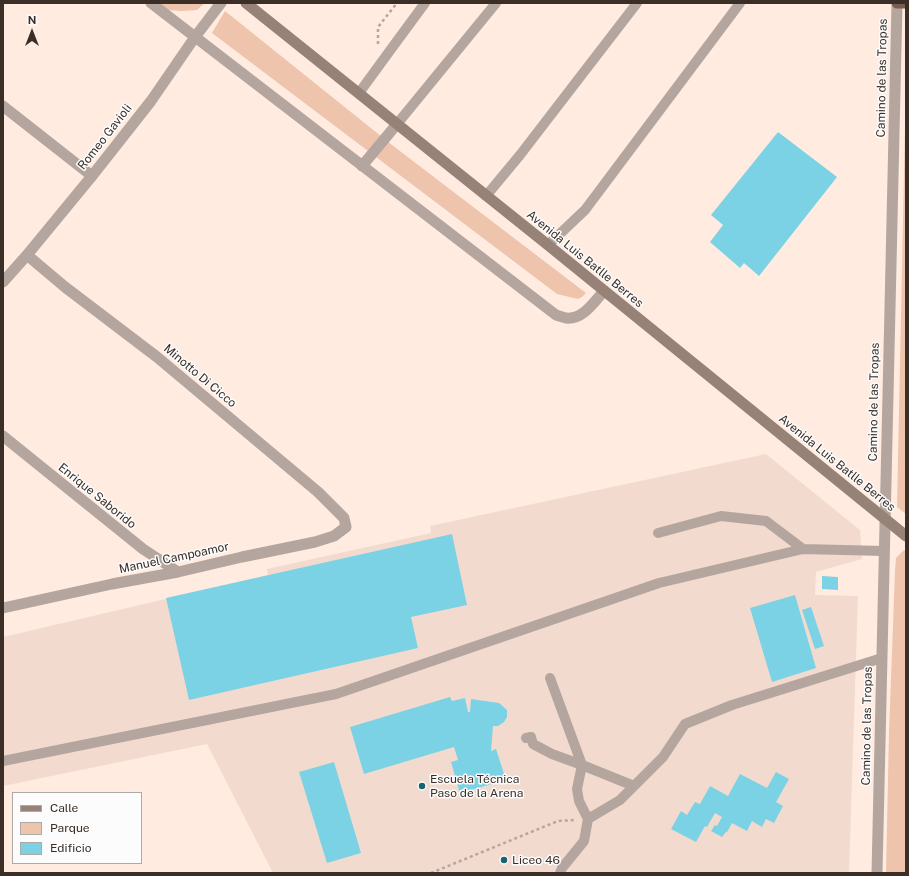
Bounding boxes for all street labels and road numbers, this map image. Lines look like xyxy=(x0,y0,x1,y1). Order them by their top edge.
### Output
street label: Camino de las Tropas xyxy=(874,19,890,137)
street label: Romeo Gavioli xyxy=(75,101,135,173)
street label: Avenida Luis Batlle Berres xyxy=(524,208,646,310)
street label: Minotto Di Cicco xyxy=(161,341,239,411)
street label: Camino de las Tropas xyxy=(866,343,882,461)
street label: Avenida Luis Batlle Berres xyxy=(776,412,898,514)
street label: Enrique Saborido xyxy=(55,460,139,532)
street label: Manuel Campoamor xyxy=(118,539,230,577)
street label: Camino de las Tropas xyxy=(859,667,875,785)

